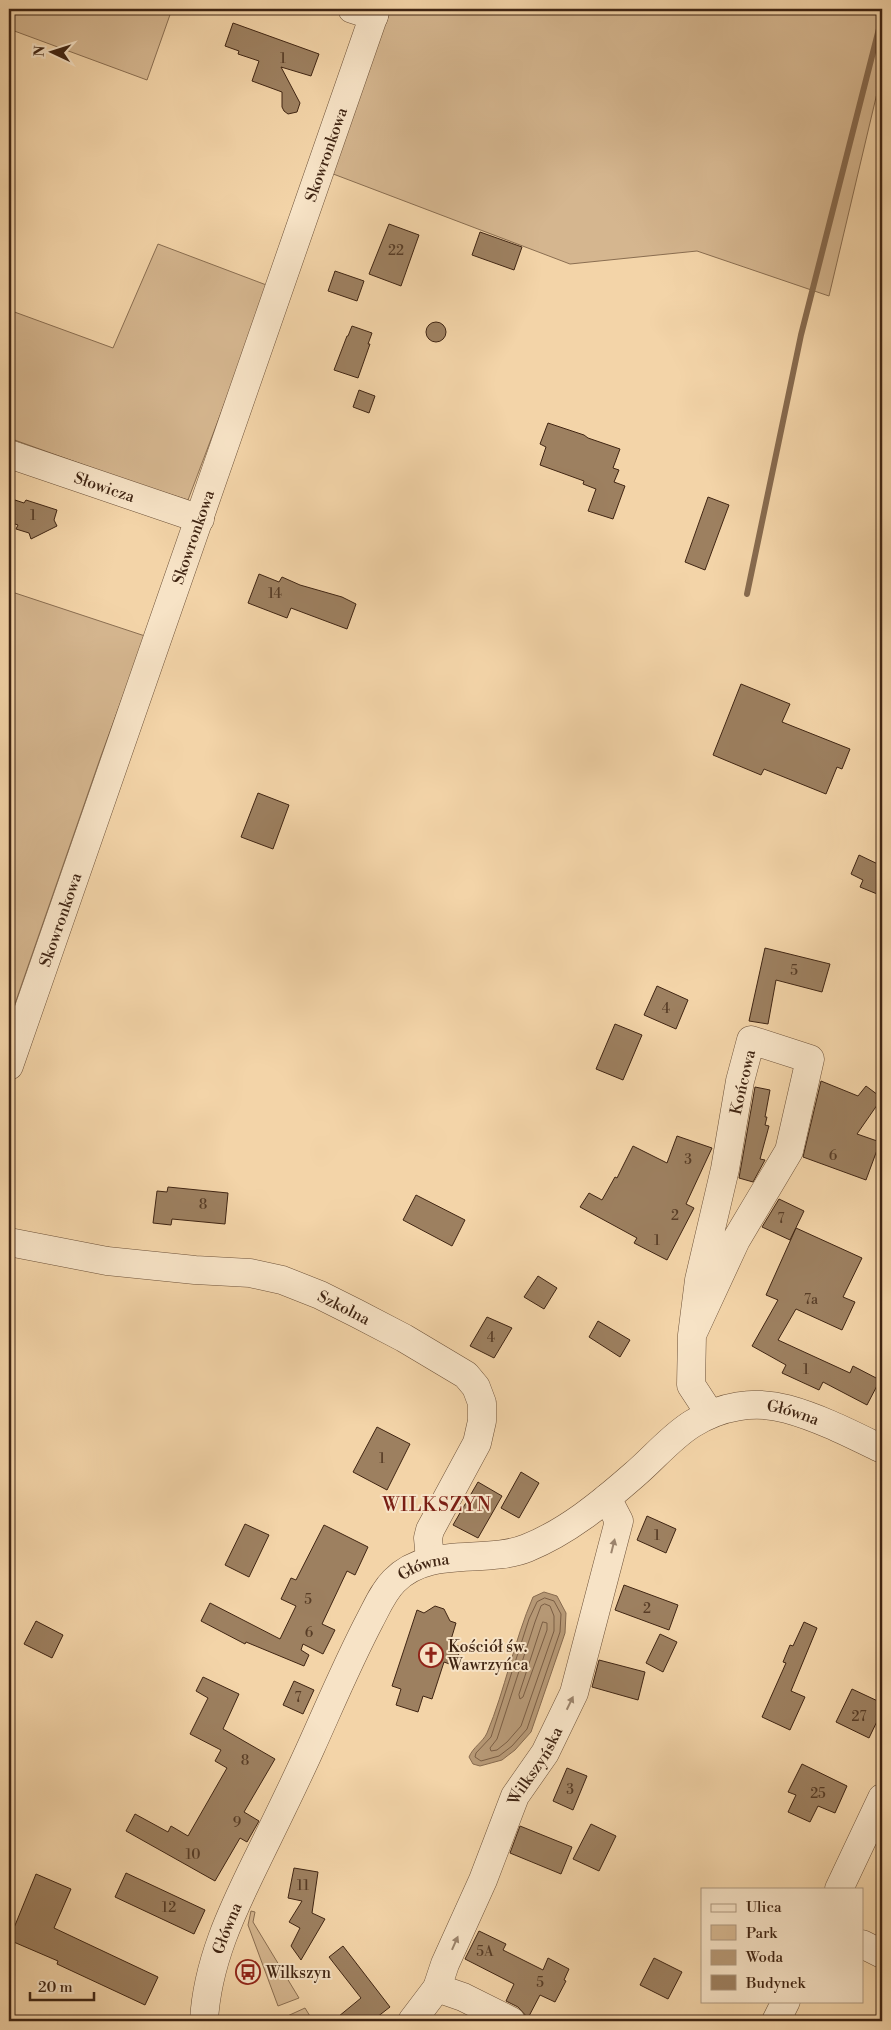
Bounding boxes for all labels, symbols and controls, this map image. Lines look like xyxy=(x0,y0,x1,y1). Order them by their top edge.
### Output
north arrow xyxy=(28,28,78,78)
text: N xyxy=(31,45,49,57)
house number: 1 xyxy=(280,50,286,68)
street label: Skowronkowa xyxy=(301,104,352,205)
house number: 22 xyxy=(388,242,404,260)
street label: Słowicza xyxy=(71,468,138,507)
street label: Skowronkowa xyxy=(168,487,220,587)
house number: 1 xyxy=(30,507,36,525)
house number: 14 xyxy=(268,585,282,603)
street label: Skowronkowa xyxy=(35,869,87,970)
house number: 5 xyxy=(790,962,798,980)
house number: 4 xyxy=(662,1000,670,1018)
street label: Końcowa xyxy=(726,1047,760,1117)
house number: 6 xyxy=(829,1147,838,1165)
house number: 3 xyxy=(684,1151,692,1169)
house number: 8 xyxy=(199,1196,207,1214)
house number: 2 xyxy=(671,1207,679,1225)
house number: 7 xyxy=(777,1210,785,1228)
house number: 1 xyxy=(654,1232,660,1250)
street label: Szkolna xyxy=(314,1286,374,1330)
house number: 7a xyxy=(804,1291,819,1309)
house number: 4 xyxy=(487,1329,495,1347)
house number: 1 xyxy=(803,1361,809,1379)
street label: Główna xyxy=(766,1396,823,1430)
house number: 1 xyxy=(379,1450,385,1468)
district label: WILKSZYN xyxy=(381,1493,492,1517)
house number: 1 xyxy=(654,1527,660,1545)
one-way arrow xyxy=(609,1539,617,1554)
street label: Główna xyxy=(394,1549,451,1585)
house number: 5 xyxy=(304,1591,312,1609)
house number: 2 xyxy=(643,1600,651,1618)
house number: 6 xyxy=(305,1624,314,1642)
place label: Kościół św. Wawrzyńca xyxy=(447,1637,529,1675)
church icon: Kościół św. Wawrzyńca xyxy=(418,1642,444,1668)
house number: 7 xyxy=(294,1689,302,1707)
one-way arrow xyxy=(566,1695,574,1710)
house number: 27 xyxy=(852,1708,866,1726)
street label: Wilkszyńska xyxy=(503,1723,568,1809)
house number: 8 xyxy=(241,1752,249,1770)
house number: 3 xyxy=(566,1781,574,1799)
house number: 25 xyxy=(810,1785,826,1803)
house number: 9 xyxy=(233,1814,241,1832)
house number: 10 xyxy=(186,1846,200,1864)
house number: 11 xyxy=(297,1877,309,1895)
legend xyxy=(701,1888,864,2002)
text: Ulica xyxy=(746,1898,782,1917)
house number: 12 xyxy=(162,1899,176,1917)
street label: Główna xyxy=(208,1899,247,1957)
text: Park xyxy=(746,1924,778,1943)
one-way arrow xyxy=(451,1936,459,1950)
house number: 5A xyxy=(476,1943,494,1961)
text: Woda xyxy=(745,1948,784,1967)
bus stop icon: Wilkszyn xyxy=(235,1959,261,1985)
place label: Wilkszyn xyxy=(265,1963,331,1983)
scale bar xyxy=(30,1970,94,2002)
house number: 5 xyxy=(536,1974,544,1992)
text: Budynek xyxy=(745,1974,807,1993)
text: 20 m xyxy=(38,1978,73,1997)

